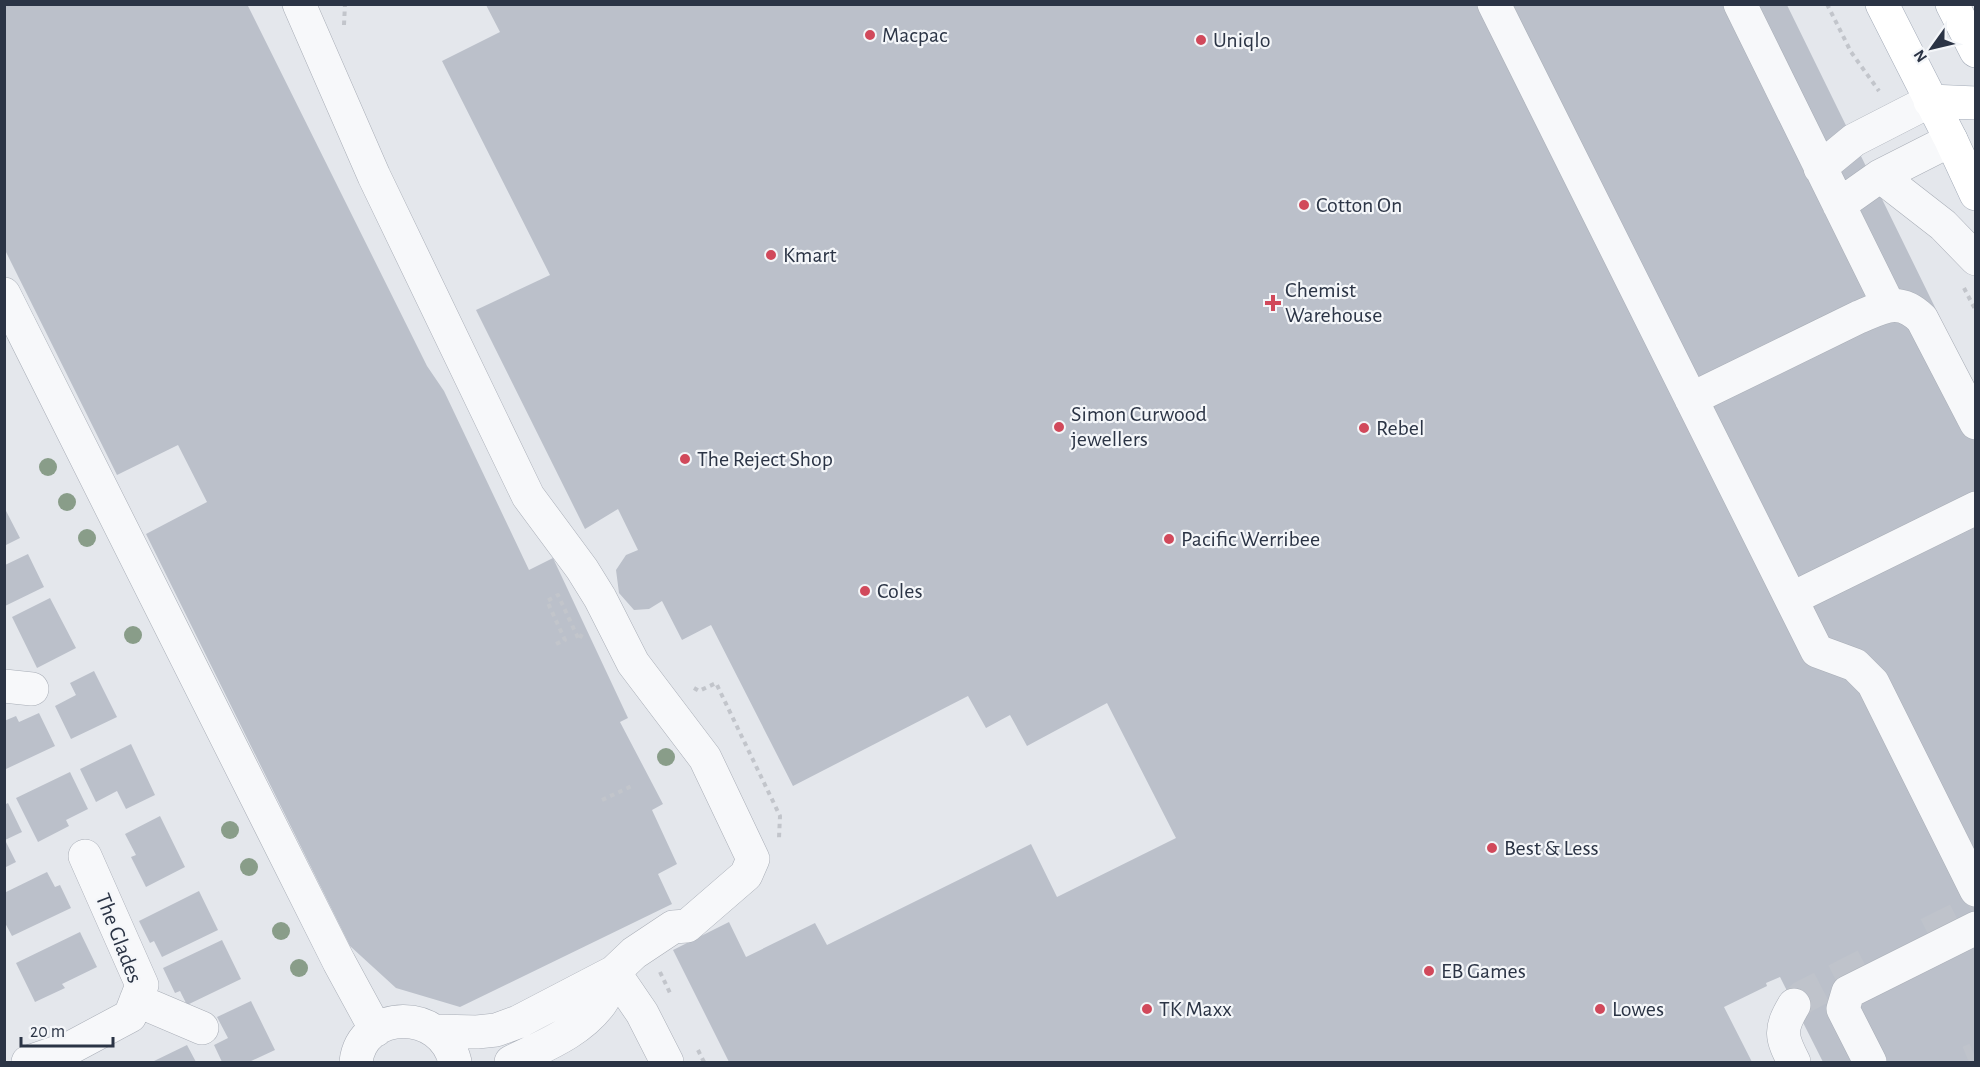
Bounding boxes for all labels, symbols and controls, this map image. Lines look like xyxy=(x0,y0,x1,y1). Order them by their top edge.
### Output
north arrow xyxy=(1902,18,1962,78)
place label: Macpac xyxy=(882,24,948,46)
marker: Macpac xyxy=(863,28,877,42)
place label: Uniqlo xyxy=(1213,29,1270,51)
marker: Uniqlo xyxy=(1194,33,1208,47)
text: N xyxy=(1911,47,1930,65)
place label: Cotton On xyxy=(1316,194,1402,216)
marker: Cotton On xyxy=(1297,198,1311,212)
place label: Kmart xyxy=(783,244,836,266)
marker: Kmart xyxy=(764,248,778,262)
place label: Chemist Warehouse xyxy=(1285,279,1382,326)
marker: Chemist Warehouse xyxy=(1266,296,1280,310)
place label: Simon Curwood jewellers xyxy=(1071,403,1207,450)
place label: Rebel xyxy=(1376,417,1424,439)
marker: Simon Curwood jewellers xyxy=(1052,420,1066,434)
marker: Rebel xyxy=(1357,421,1371,435)
place label: The Reject Shop xyxy=(697,448,833,470)
marker: The Reject Shop xyxy=(678,452,692,466)
place label: Pacific Werribee xyxy=(1181,528,1320,550)
marker: Pacific Werribee xyxy=(1162,532,1176,546)
place label: Coles xyxy=(877,580,923,602)
marker: Coles xyxy=(858,584,872,598)
place label: Best & Less xyxy=(1504,837,1599,859)
marker: Best & Less xyxy=(1485,841,1499,855)
street label: The Glades xyxy=(92,890,146,986)
place label: EB Games xyxy=(1441,960,1526,982)
marker: EB Games xyxy=(1422,964,1436,978)
place label: TK Maxx xyxy=(1159,998,1232,1020)
place label: Lowes xyxy=(1612,998,1664,1020)
marker: TK Maxx xyxy=(1140,1002,1154,1016)
marker: Lowes xyxy=(1593,1002,1607,1016)
scale bar xyxy=(21,1010,112,1048)
text: 20 m xyxy=(30,1023,65,1041)

